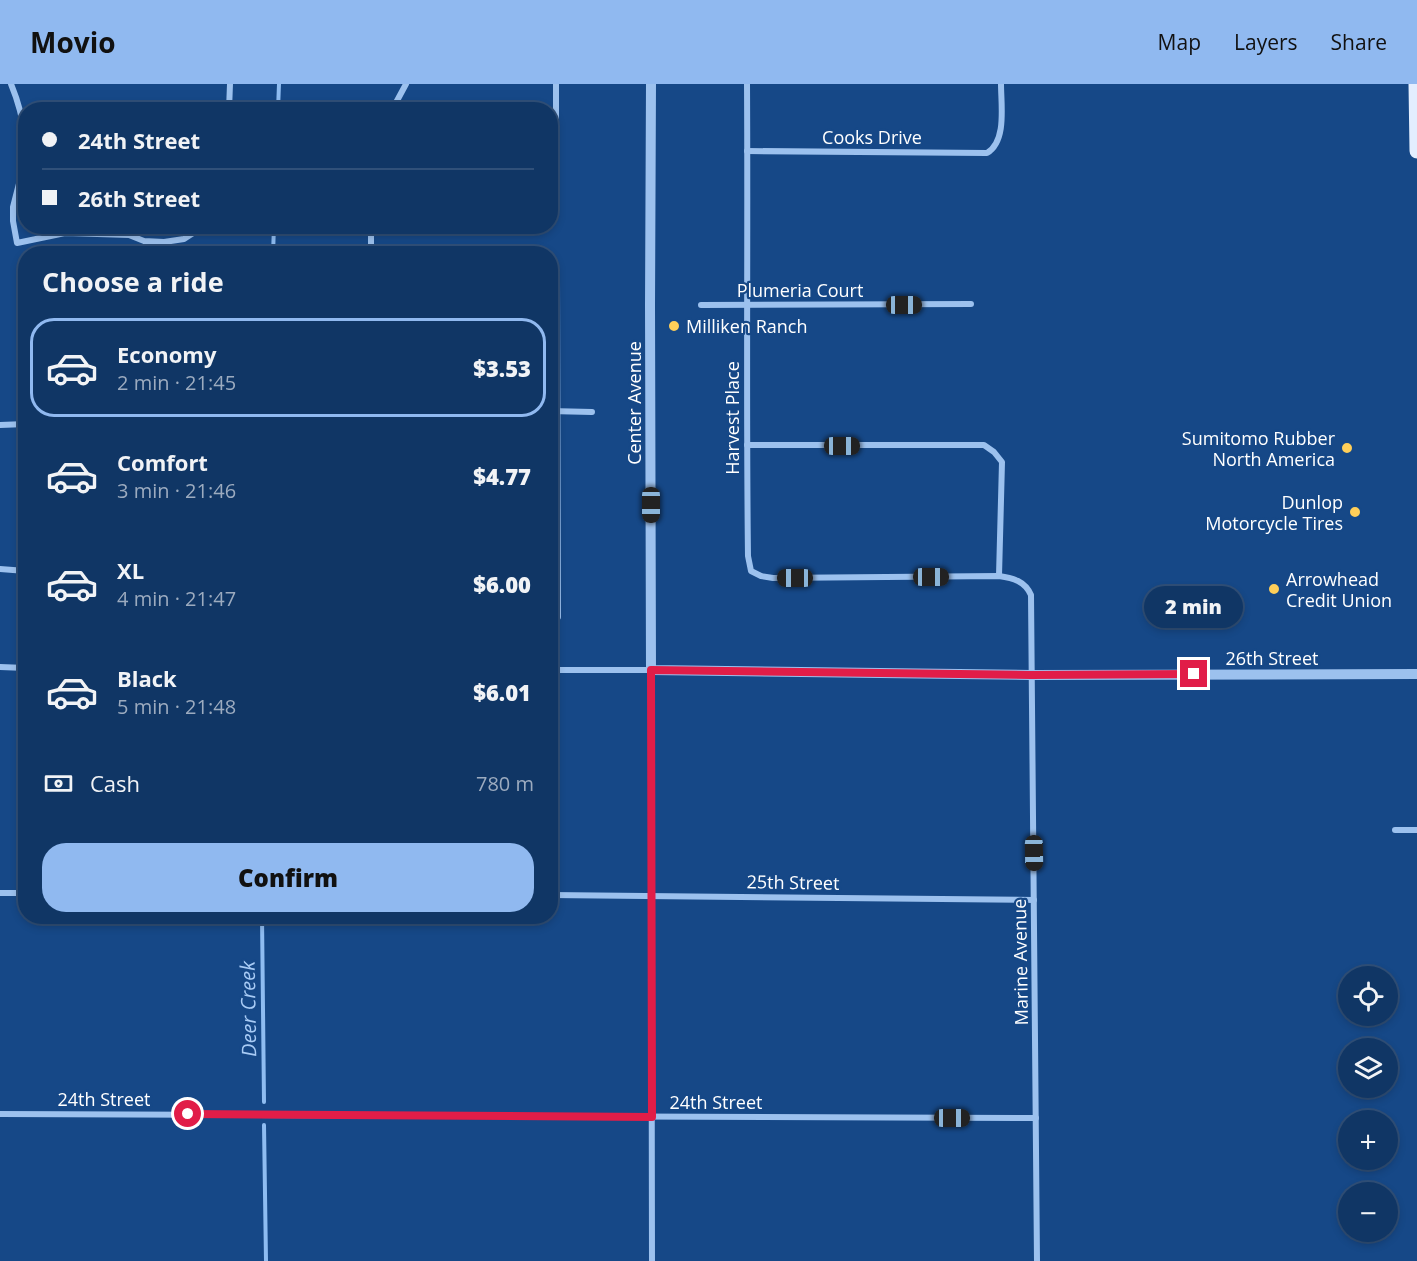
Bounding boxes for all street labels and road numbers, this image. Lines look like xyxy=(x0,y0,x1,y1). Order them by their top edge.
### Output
street label: Cooks Drive xyxy=(822,125,922,149)
street label: Plumeria Court xyxy=(737,278,863,302)
street label: Center Avenue xyxy=(622,341,646,465)
street label: Harvest Place xyxy=(720,361,744,475)
street label: 26th Street xyxy=(1226,646,1319,670)
street label: 25th Street xyxy=(746,869,840,895)
street label: Marine Avenue xyxy=(1007,899,1033,1025)
street label: 24th Street xyxy=(58,1087,151,1111)
street label: 24th Street xyxy=(670,1090,763,1114)

